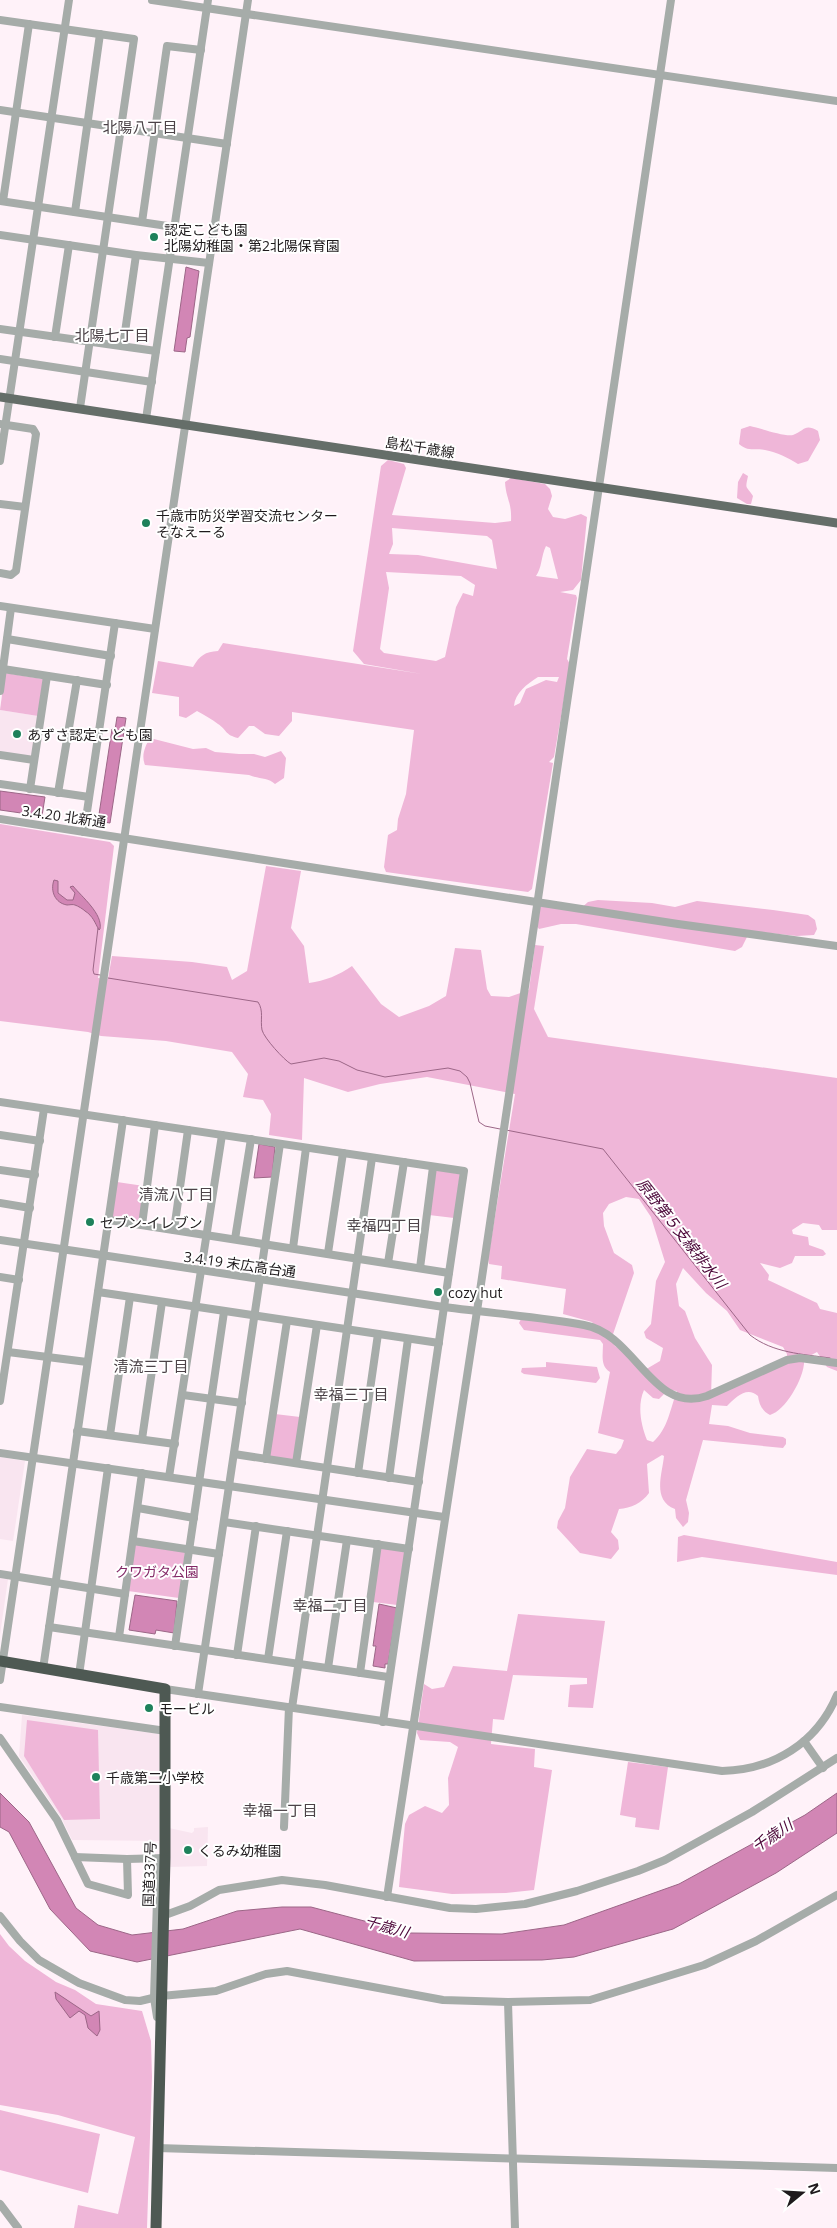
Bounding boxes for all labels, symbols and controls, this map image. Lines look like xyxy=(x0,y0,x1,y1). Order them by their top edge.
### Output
district label: 北陽八丁目 xyxy=(102,117,178,137)
place label: 認定こども園 北陽幼稚園・第2北陽保育園 xyxy=(164,220,340,255)
marker: 認定こども園 北陽幼稚園・第2北陽保育園 xyxy=(148,231,160,243)
district label: 北陽七丁目 xyxy=(74,325,150,345)
street label: 島松千歳線 xyxy=(384,432,456,462)
place label: 千歳市防災学習交流センター そなえーる xyxy=(156,506,338,541)
marker: 千歳市防災学習交流センター そなえーる xyxy=(140,517,152,529)
place label: あずさ認定こども園 xyxy=(27,725,153,744)
marker: あずさ認定こども園 xyxy=(11,728,23,740)
street label: 3.4.20 北新通 xyxy=(21,801,107,831)
water label: 原野第５支線排水川 xyxy=(633,1174,733,1294)
district label: 清流八丁目 xyxy=(138,1184,214,1204)
place label: セブン-イレブン xyxy=(100,1213,203,1232)
district label: 幸福四丁目 xyxy=(346,1215,422,1235)
marker: セブン-イレブン xyxy=(84,1216,96,1228)
street label: 3.4.19 末広高台通 xyxy=(183,1247,297,1281)
place label: cozy hut xyxy=(448,1283,503,1302)
marker: cozy hut xyxy=(432,1286,444,1298)
district label: 清流三丁目 xyxy=(113,1356,189,1376)
district label: 幸福三丁目 xyxy=(313,1384,389,1404)
park label: クワガタ公園 xyxy=(115,1562,199,1581)
district label: 幸福二丁目 xyxy=(292,1595,368,1615)
place label: モービル xyxy=(159,1699,215,1718)
marker: モービル xyxy=(143,1702,155,1714)
place label: 千歳第二小学校 xyxy=(106,1768,204,1787)
marker: 千歳第二小学校 xyxy=(90,1771,102,1783)
district label: 幸福一丁目 xyxy=(242,1800,318,1820)
water label: 千歳川 xyxy=(748,1813,798,1856)
street label: 国道337号 xyxy=(138,1841,160,1907)
place label: くるみ幼稚園 xyxy=(198,1841,282,1860)
marker: くるみ幼稚園 xyxy=(182,1844,194,1856)
water label: 千歳川 xyxy=(363,1910,413,1942)
north arrow xyxy=(777,2168,827,2218)
text: N xyxy=(804,2180,826,2197)

